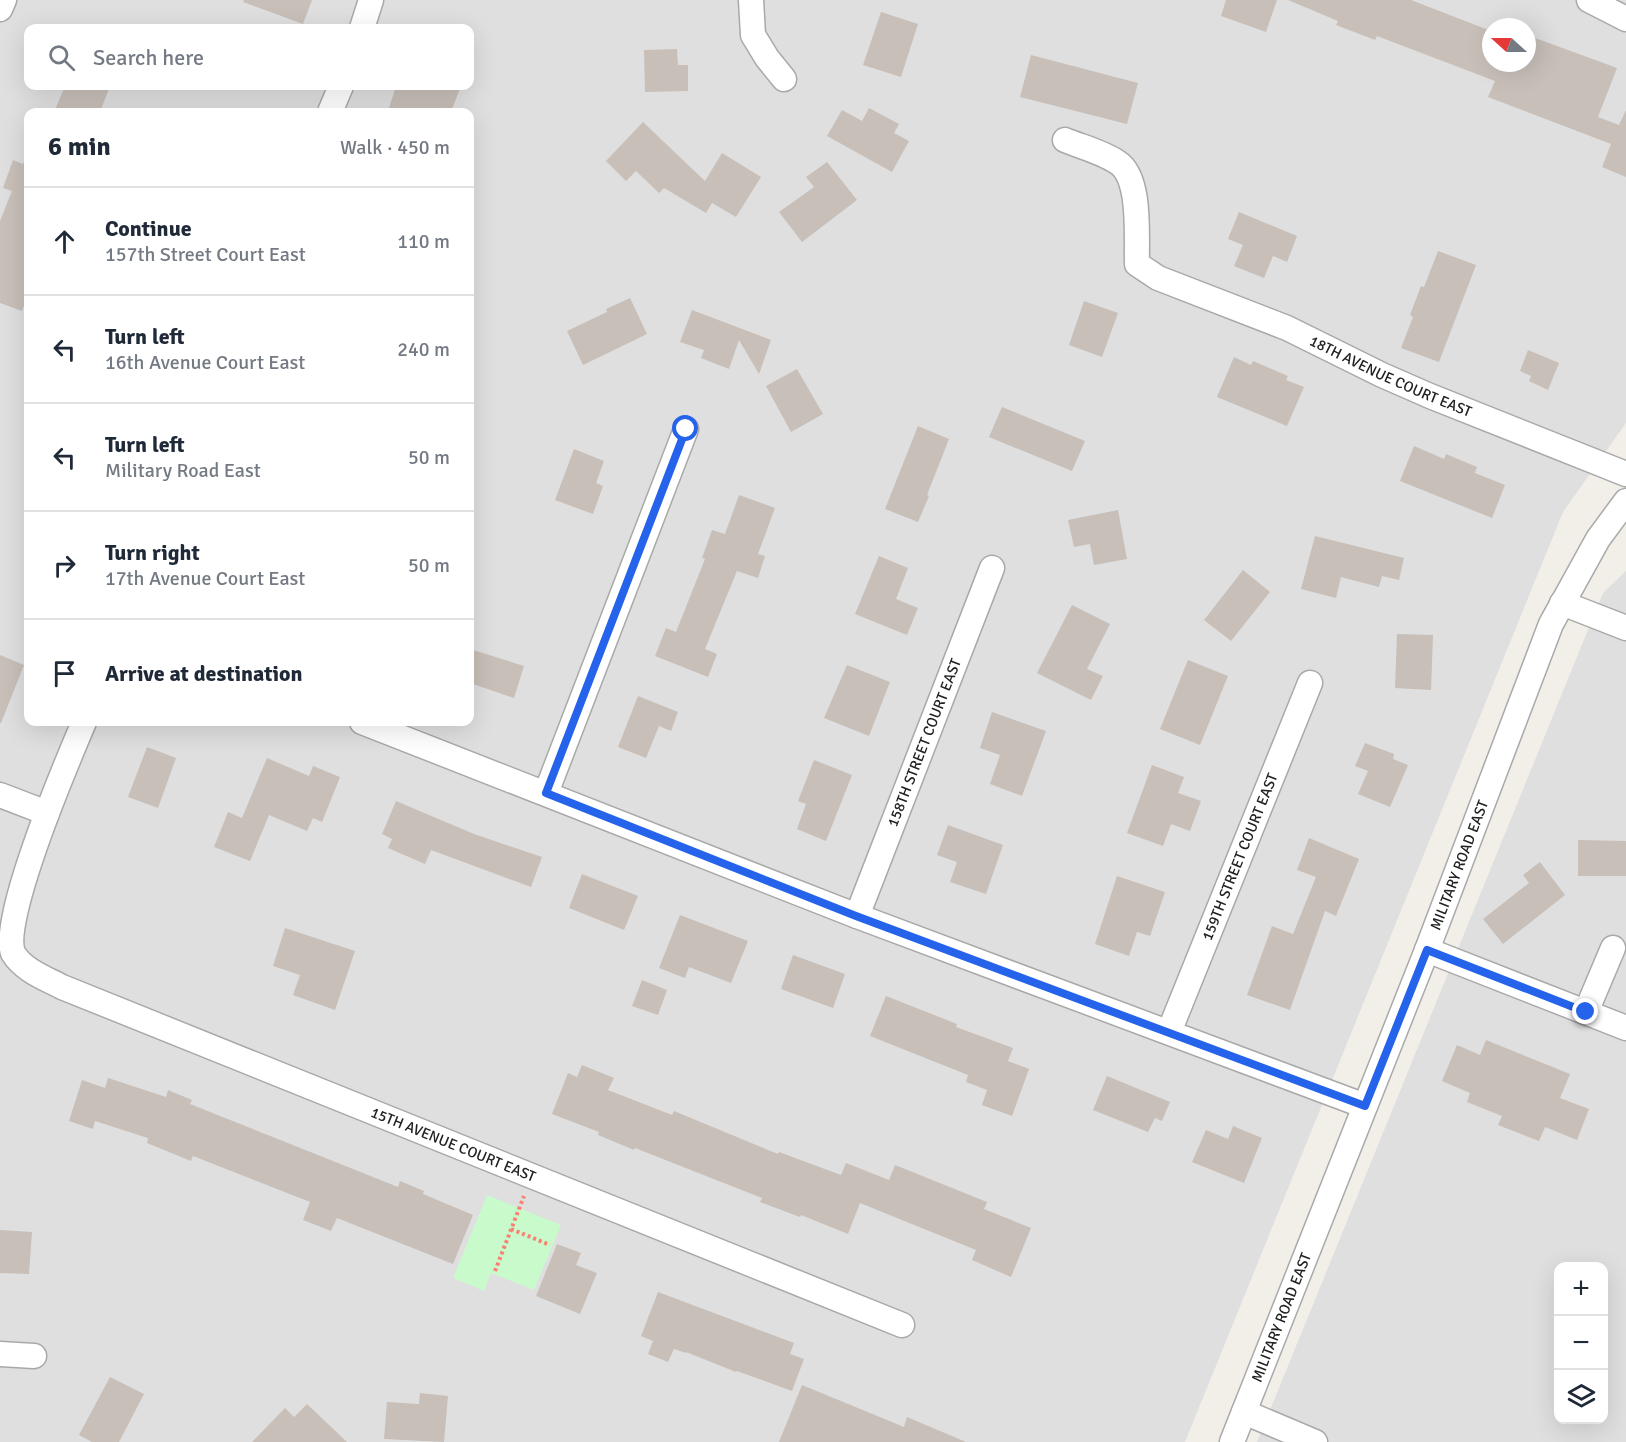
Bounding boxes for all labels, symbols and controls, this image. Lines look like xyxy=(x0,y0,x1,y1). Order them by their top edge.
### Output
north arrow xyxy=(1482,18,1536,72)
search box xyxy=(24,24,474,90)
icon: search xyxy=(45,41,78,74)
text: Search here xyxy=(93,44,204,71)
text: 6 min xyxy=(48,131,111,163)
text: Walk · 450 m xyxy=(340,135,450,160)
text: Continue xyxy=(105,215,192,242)
icon: ahead xyxy=(48,225,81,258)
text: 110 m xyxy=(397,229,450,254)
text: 157th Street Court East xyxy=(105,242,306,267)
text: Turn left xyxy=(105,323,185,350)
street label: 18TH AVENUE COURT EAST xyxy=(1307,332,1475,421)
icon: left xyxy=(48,333,81,366)
text: 240 m xyxy=(397,337,450,362)
text: 16th Avenue Court East xyxy=(105,350,305,375)
route start xyxy=(672,415,698,441)
text: Turn left xyxy=(105,431,185,458)
icon: left xyxy=(48,441,81,474)
text: 50 m xyxy=(408,445,450,470)
text: Military Road East xyxy=(105,458,261,483)
text: Turn right xyxy=(105,539,200,566)
icon: right xyxy=(48,549,81,582)
text: 50 m xyxy=(408,553,450,578)
text: 17th Avenue Court East xyxy=(105,566,305,591)
street label: 158TH STREET COURT EAST xyxy=(884,656,965,829)
icon: arrive xyxy=(48,657,81,690)
text: Arrive at destination xyxy=(105,660,302,687)
street label: 159TH STREET COURT EAST xyxy=(1198,770,1282,943)
street label: MILITARY ROAD EAST xyxy=(1426,797,1492,933)
route end xyxy=(1572,998,1598,1024)
street label: 15TH AVENUE COURT EAST xyxy=(368,1103,539,1186)
street label: MILITARY ROAD EAST xyxy=(1248,1250,1315,1385)
map controls xyxy=(1554,1262,1608,1424)
button: + xyxy=(1554,1262,1608,1316)
button: − xyxy=(1554,1316,1608,1370)
button: layers xyxy=(1554,1370,1608,1424)

